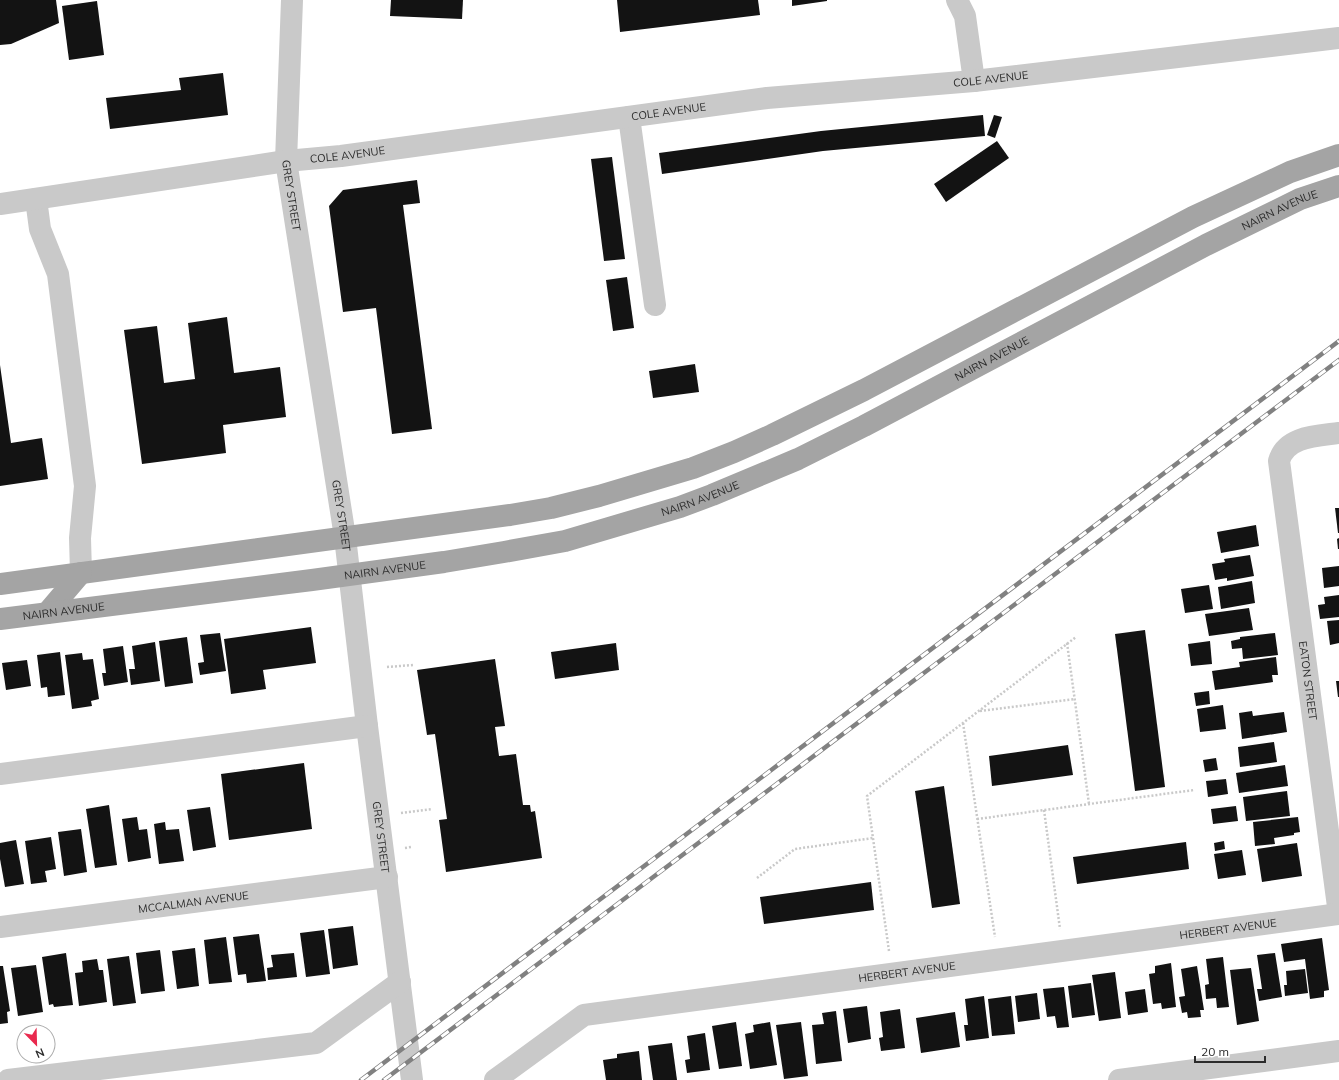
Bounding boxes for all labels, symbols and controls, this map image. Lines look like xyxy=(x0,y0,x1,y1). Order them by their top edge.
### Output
street label: COLE AVENUE xyxy=(953,68,1029,90)
street label: COLE AVENUE xyxy=(630,99,707,123)
street label: COLE AVENUE xyxy=(309,143,386,166)
street label: GREY STREET xyxy=(279,159,304,232)
street label: NAIRN AVENUE xyxy=(1239,187,1319,234)
street label: NAIRN AVENUE xyxy=(952,333,1031,384)
street label: NAIRN AVENUE xyxy=(659,478,741,519)
street label: GREY STREET xyxy=(329,479,354,552)
street label: NAIRN AVENUE xyxy=(343,558,427,583)
street label: NAIRN AVENUE xyxy=(22,599,105,623)
street label: EATON STREET xyxy=(1296,640,1320,721)
street label: GREY STREET xyxy=(370,800,393,874)
street label: MCCALMAN AVENUE xyxy=(137,888,249,916)
street label: HERBERT AVENUE xyxy=(1179,915,1277,942)
street label: HERBERT AVENUE xyxy=(858,958,956,985)
north arrow xyxy=(16,1024,56,1064)
scale bar xyxy=(1195,1038,1265,1064)
text: 20 m xyxy=(1201,1044,1229,1059)
text: N xyxy=(33,1045,46,1061)

